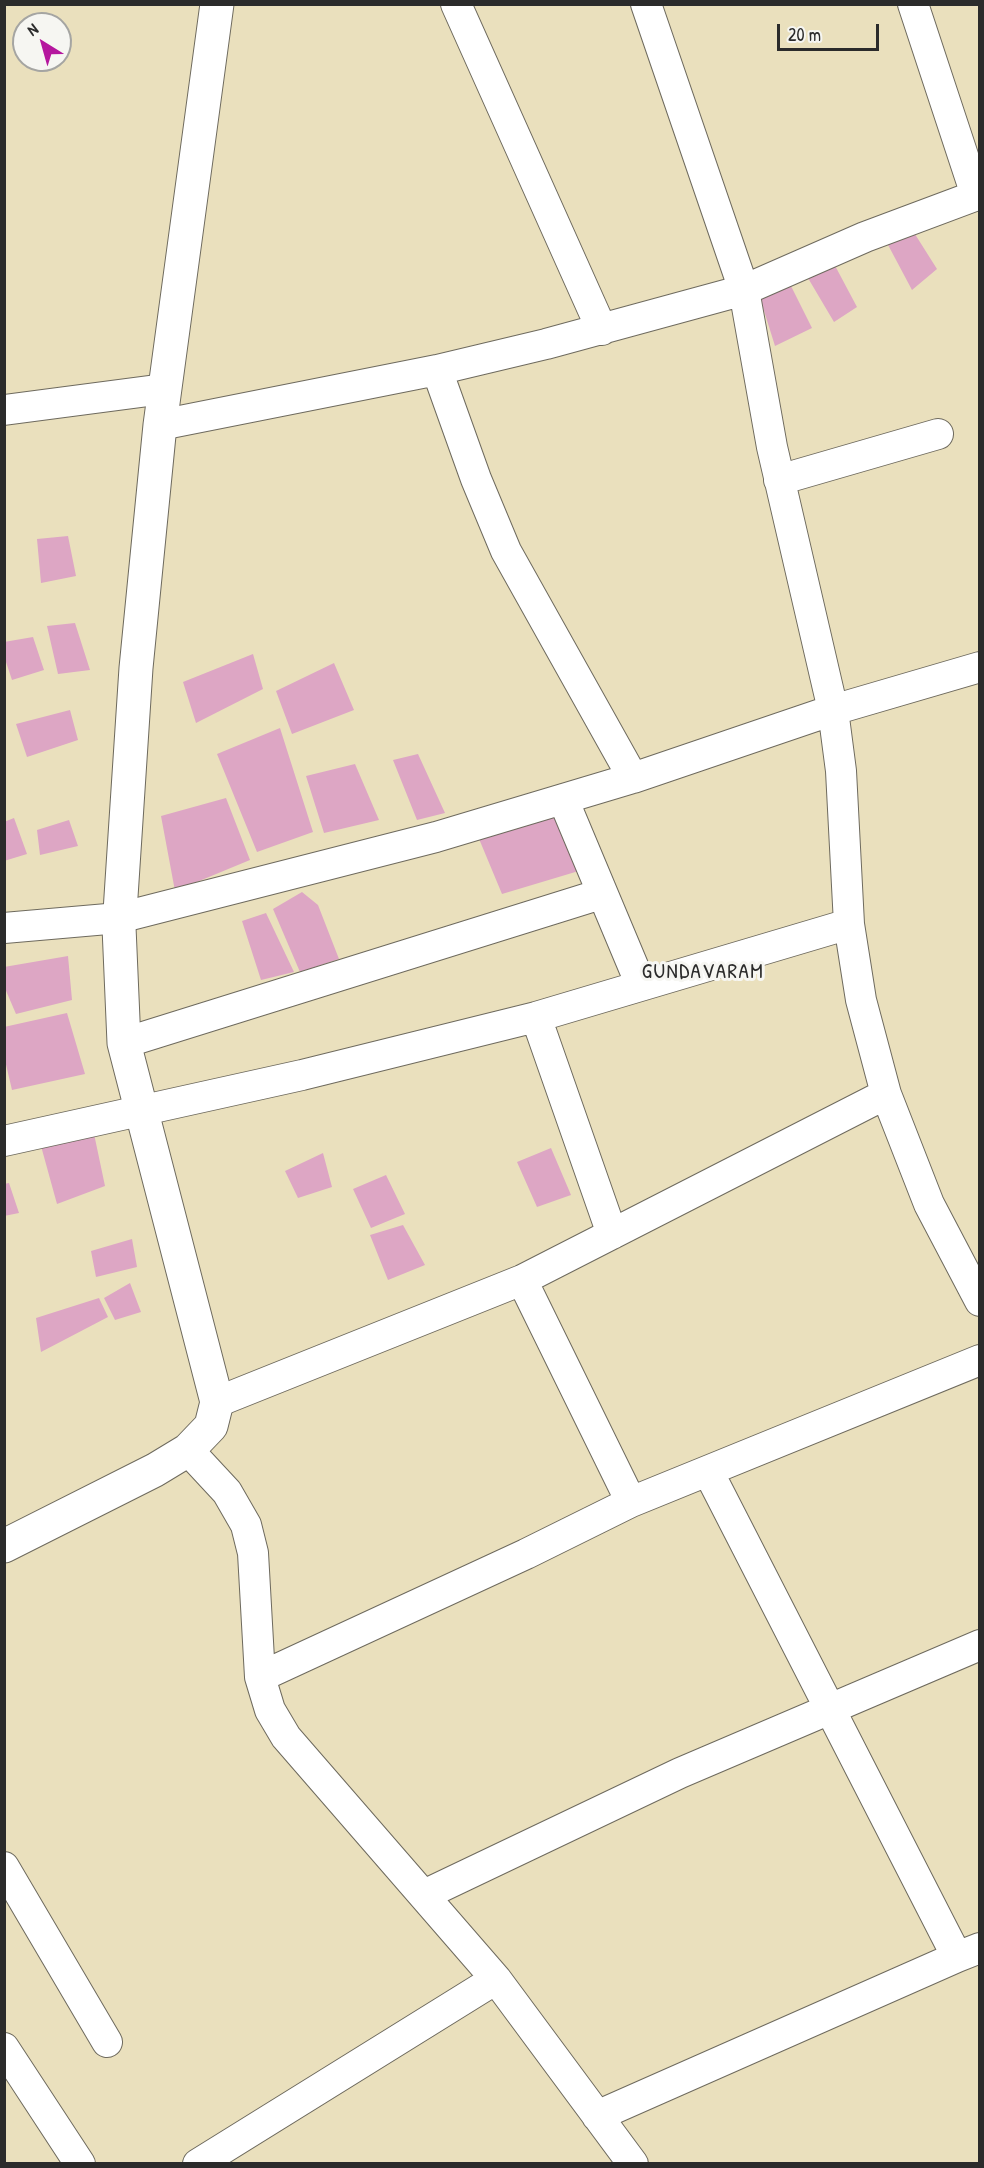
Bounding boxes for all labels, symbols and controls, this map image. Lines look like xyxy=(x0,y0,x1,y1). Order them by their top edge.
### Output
north arrow xyxy=(12,12,72,72)
scale bar xyxy=(780,12,882,50)
text: N xyxy=(22,18,42,41)
text: 20 m xyxy=(788,22,821,47)
district label: GUNDAVARAM xyxy=(642,959,764,985)

